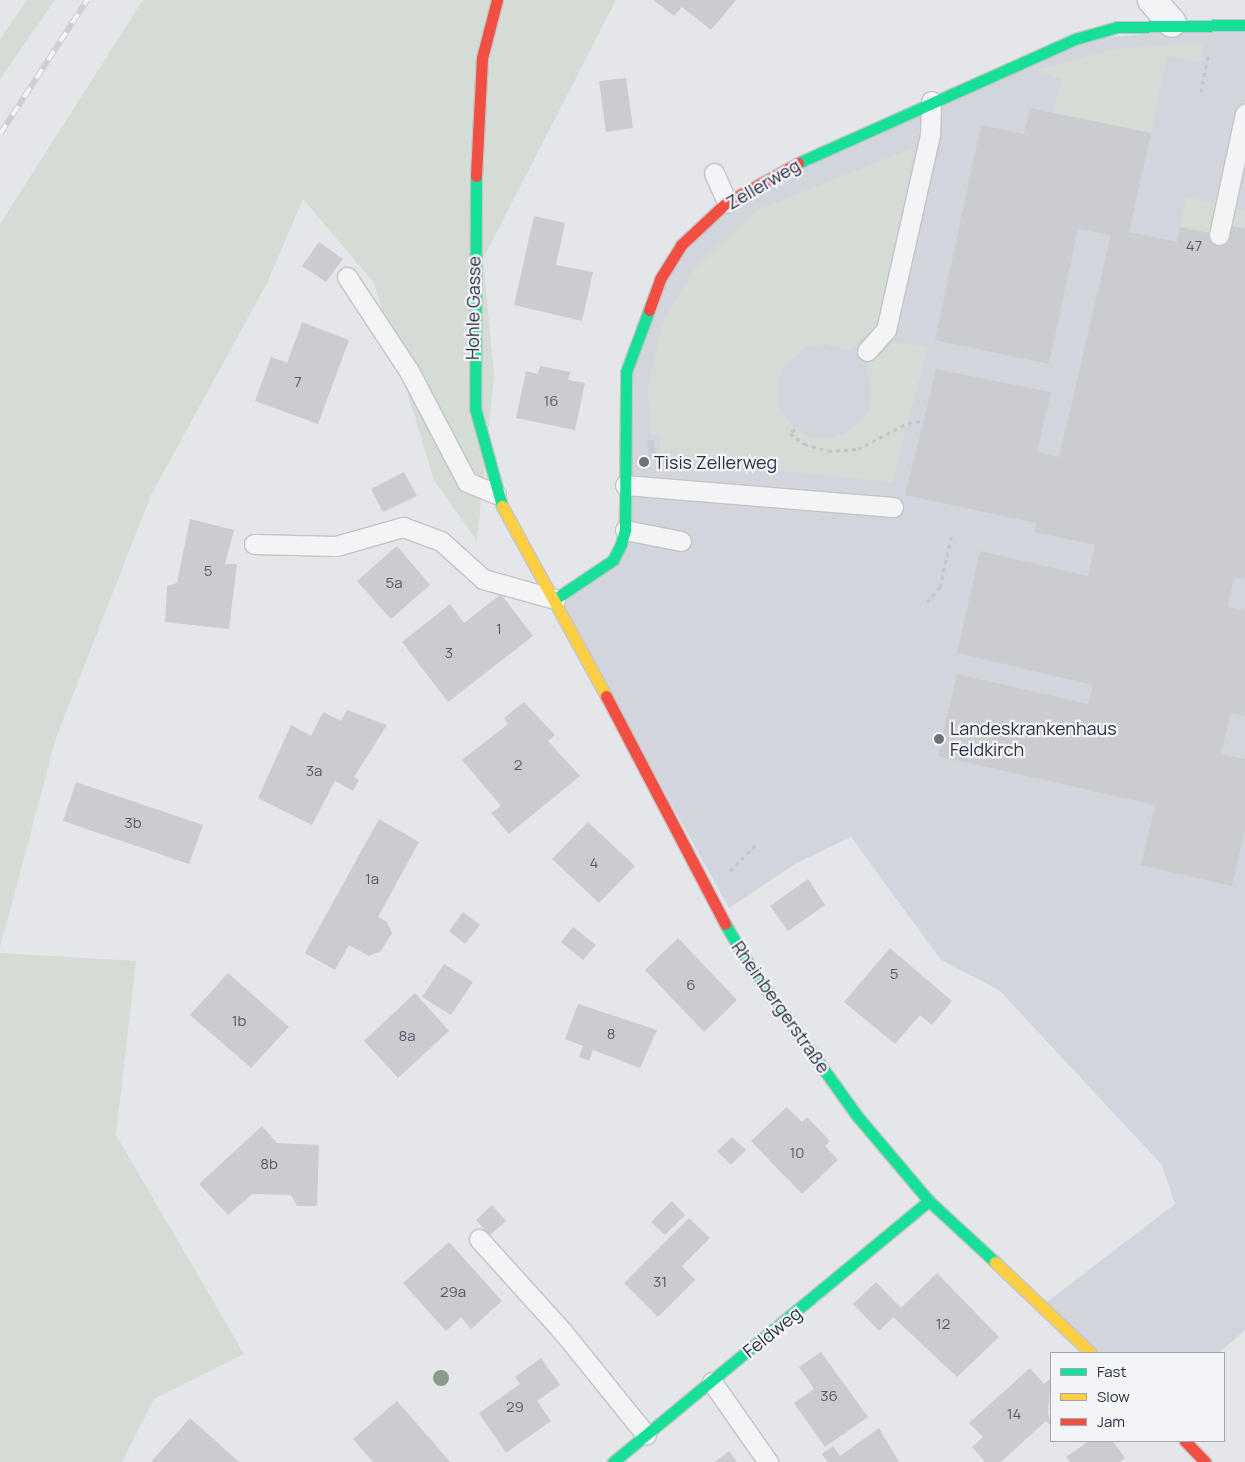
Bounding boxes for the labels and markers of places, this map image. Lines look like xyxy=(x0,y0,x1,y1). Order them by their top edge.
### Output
place label: Tisis Zellerweg xyxy=(654,451,777,473)
marker: Tisis Zellerweg xyxy=(638,456,650,468)
place label: Landeskrankenhaus Feldkirch xyxy=(950,718,1117,761)
marker: Landeskrankenhaus Feldkirch xyxy=(932,732,946,746)

